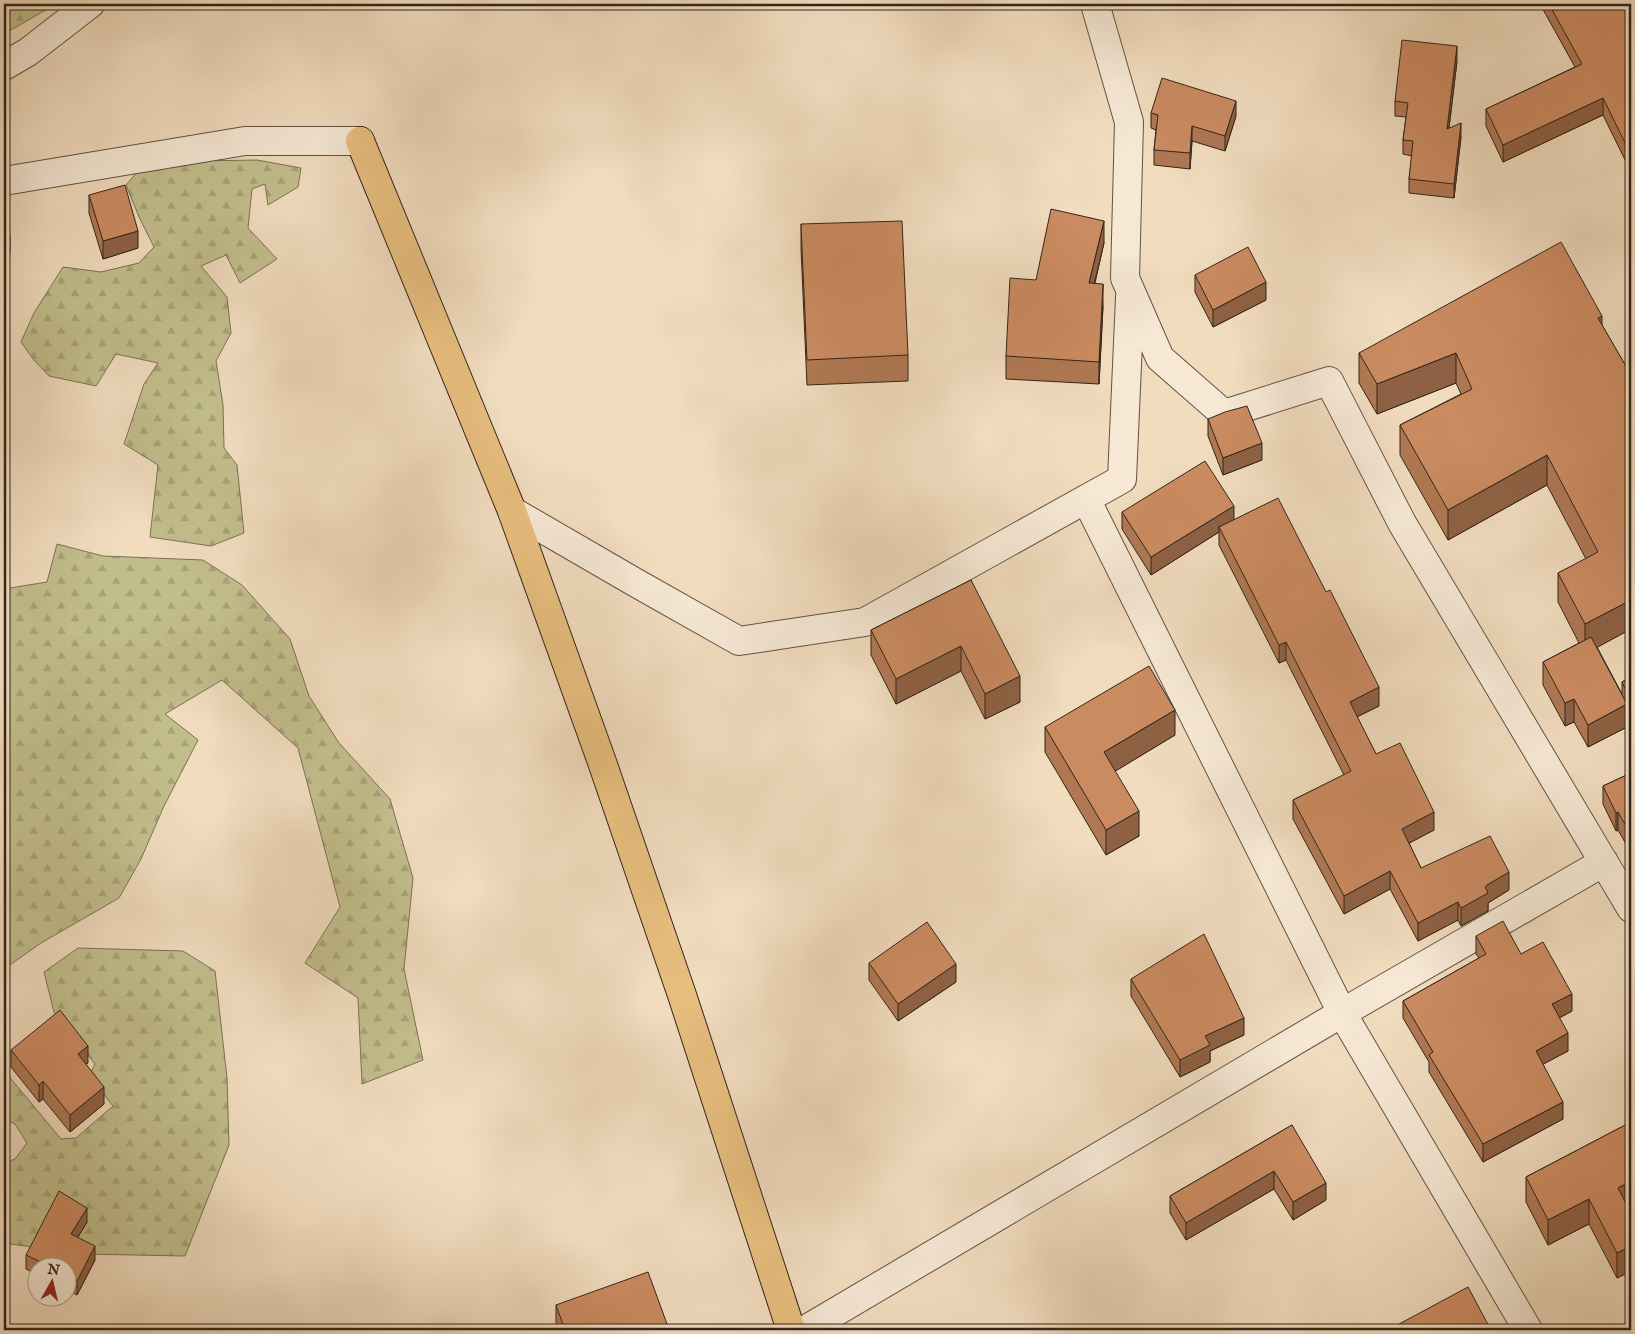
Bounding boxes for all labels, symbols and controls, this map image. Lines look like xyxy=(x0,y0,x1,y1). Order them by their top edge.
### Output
north arrow xyxy=(28,1256,78,1306)
text: N xyxy=(45,1260,61,1280)

